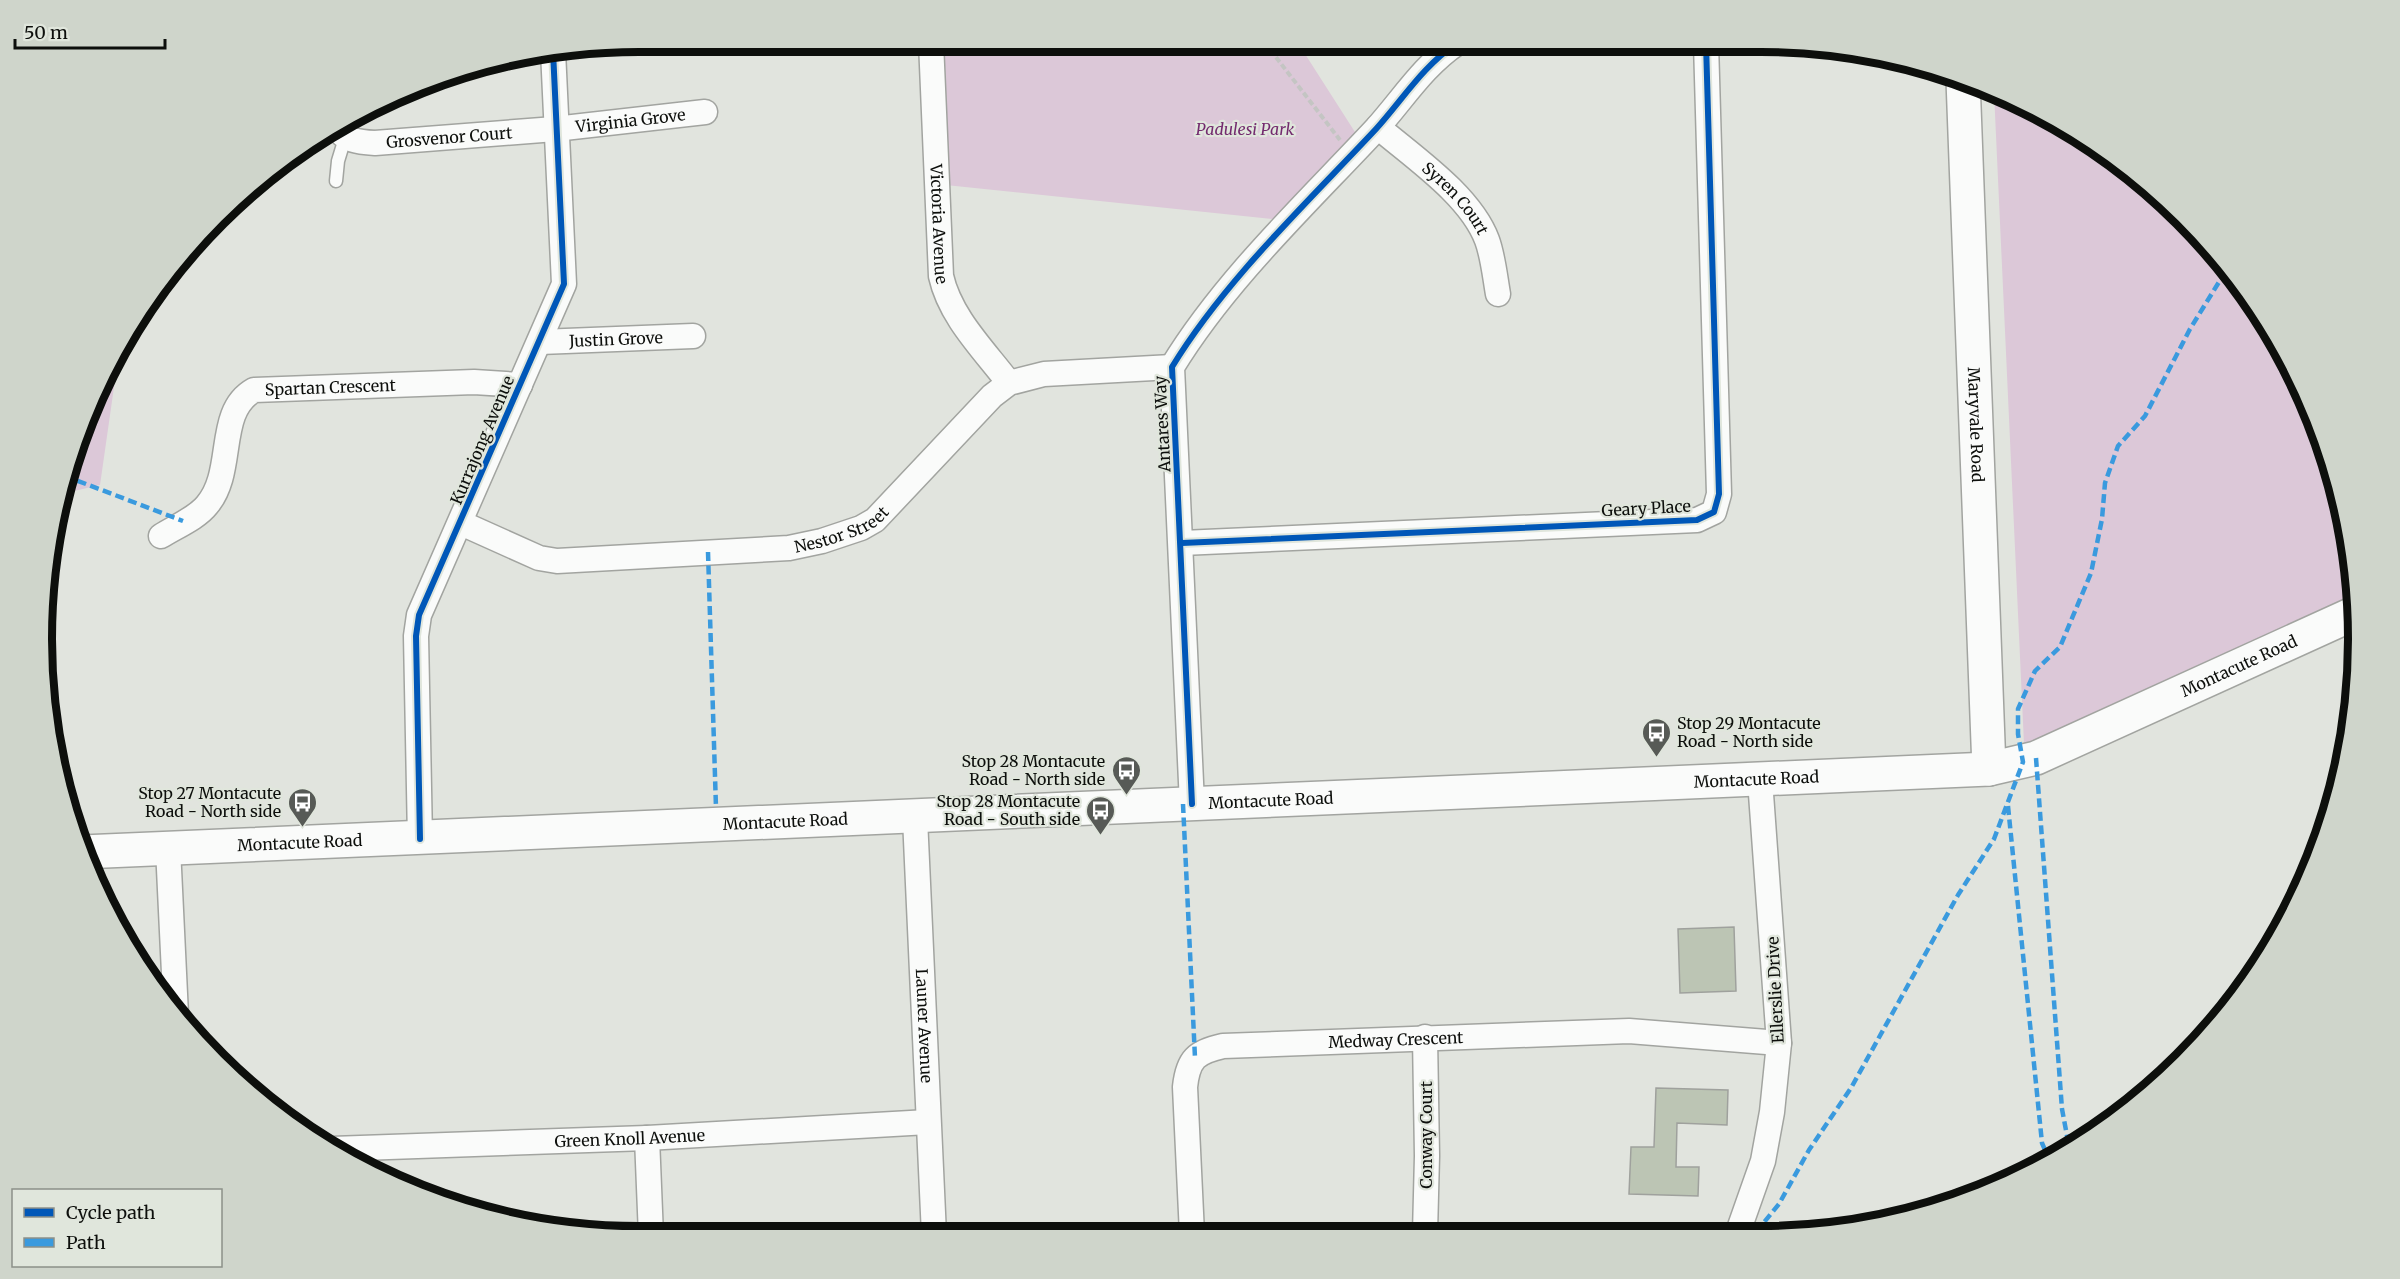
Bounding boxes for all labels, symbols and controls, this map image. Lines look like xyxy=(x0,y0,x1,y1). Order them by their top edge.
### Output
scale bar xyxy=(15,12,165,50)
text: 50 m xyxy=(24,21,68,44)
street label: Virginia Grove xyxy=(573,104,687,137)
park label: Padulesi Park xyxy=(1196,119,1294,139)
street label: Grosvenor Court xyxy=(386,122,514,152)
street label: Syren Court xyxy=(1418,158,1494,239)
street label: Victoria Avenue xyxy=(926,163,953,286)
street label: Justin Grove xyxy=(568,327,663,351)
street label: Maryvale Road xyxy=(1964,367,1988,483)
street label: Kurrajong Avenue xyxy=(446,373,518,507)
street label: Spartan Crescent xyxy=(265,375,397,400)
street label: Antares Way xyxy=(1149,375,1175,474)
street label: Geary Place xyxy=(1601,496,1691,520)
street label: Nestor Street xyxy=(792,502,893,557)
street label: Montacute Road xyxy=(2178,631,2300,701)
place label: Stop 29 Montacute Road - North side xyxy=(1677,713,1821,751)
bus stop icon: Stop 29 Montacute Road - North side xyxy=(1640,716,1672,758)
place label: Stop 28 Montacute Road - North side xyxy=(961,751,1105,789)
bus stop icon: Stop 28 Montacute Road - North side xyxy=(1110,754,1142,796)
street label: Montacute Road xyxy=(1693,766,1820,792)
place label: Stop 27 Montacute Road - North side xyxy=(138,783,281,821)
bus stop icon: Stop 27 Montacute Road - North side xyxy=(286,786,318,828)
street label: Montacute Road xyxy=(1208,788,1334,813)
place label: Stop 28 Montacute Road - South side xyxy=(936,791,1080,829)
bus stop icon: Stop 28 Montacute Road - South side xyxy=(1085,794,1117,836)
street label: Montacute Road xyxy=(722,809,849,834)
street label: Montacute Road xyxy=(237,830,363,855)
street label: Ellerslie Drive xyxy=(1762,936,1788,1044)
street label: Launer Avenue xyxy=(912,968,937,1084)
street label: Medway Crescent xyxy=(1328,1027,1464,1052)
street label: Conway Court xyxy=(1416,1080,1436,1189)
street label: Green Knoll Avenue xyxy=(554,1125,706,1151)
legend xyxy=(12,1189,222,1267)
text: Cycle path xyxy=(66,1201,156,1224)
text: Path xyxy=(66,1231,106,1254)

